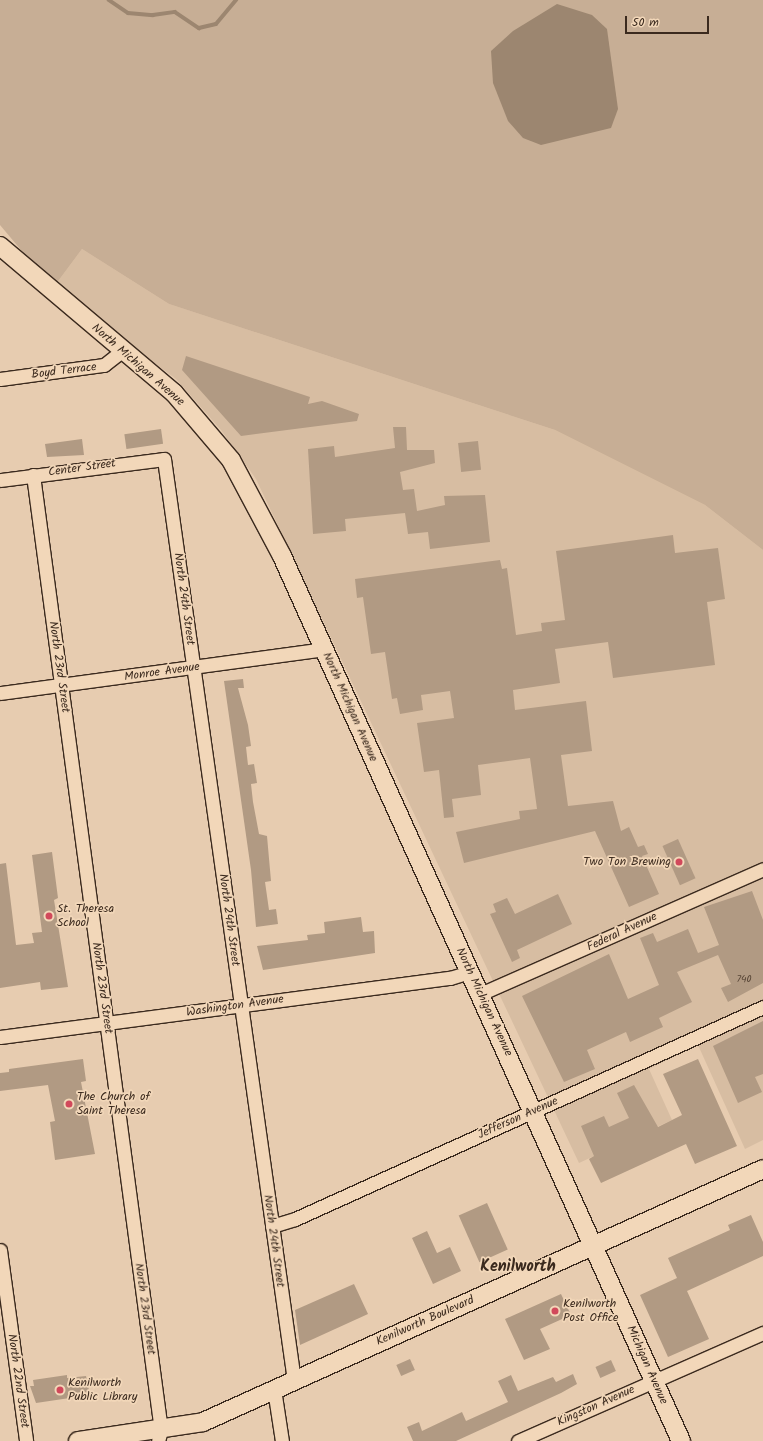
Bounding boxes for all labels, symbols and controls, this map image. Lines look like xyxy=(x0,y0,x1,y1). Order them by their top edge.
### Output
scale bar xyxy=(627,8,711,34)
text: 50 m xyxy=(632,13,659,32)
street label: North Michigan Avenue xyxy=(89,321,187,409)
street label: Boyd Terrace xyxy=(31,360,97,382)
street label: Center Street xyxy=(47,456,117,480)
street label: North 24th Street xyxy=(170,552,198,646)
street label: North 23rd Street xyxy=(45,620,73,714)
street label: North Michigan Avenue xyxy=(319,650,381,764)
street label: Monroe Avenue xyxy=(123,660,201,684)
place label: Two Ton Brewing xyxy=(583,855,671,869)
marker: Two Ton Brewing xyxy=(674,857,684,867)
street label: North 24th Street xyxy=(215,873,243,967)
place label: St. Theresa School xyxy=(57,902,114,930)
street label: Federal Avenue xyxy=(585,909,659,955)
marker: St. Theresa School xyxy=(44,911,54,921)
street label: North 23rd Street xyxy=(88,941,116,1035)
street label: North Michigan Avenue xyxy=(452,945,516,1059)
house number: 740 xyxy=(736,974,752,986)
street label: Washington Avenue xyxy=(185,992,285,1020)
place label: The Church of Saint Theresa xyxy=(77,1090,150,1118)
street label: Jefferson Avenue xyxy=(476,1094,560,1142)
marker: The Church of Saint Theresa xyxy=(64,1099,74,1109)
street label: North 24th Street xyxy=(260,1194,288,1288)
district label: Kenilworth xyxy=(480,1257,556,1277)
street label: North 23rd Street xyxy=(131,1262,159,1356)
street label: Kenilworth Boulevard xyxy=(374,1293,476,1349)
place label: Kenilworth Post Office xyxy=(563,1297,618,1325)
marker: Kenilworth Post Office xyxy=(550,1306,560,1316)
street label: Michigan Avenue xyxy=(623,1323,671,1407)
street label: North 22nd Street xyxy=(4,1333,32,1429)
place label: Kenilworth Public Library xyxy=(68,1376,137,1404)
street label: Kingston Avenue xyxy=(555,1382,637,1430)
marker: Kenilworth Public Library xyxy=(55,1385,65,1395)

